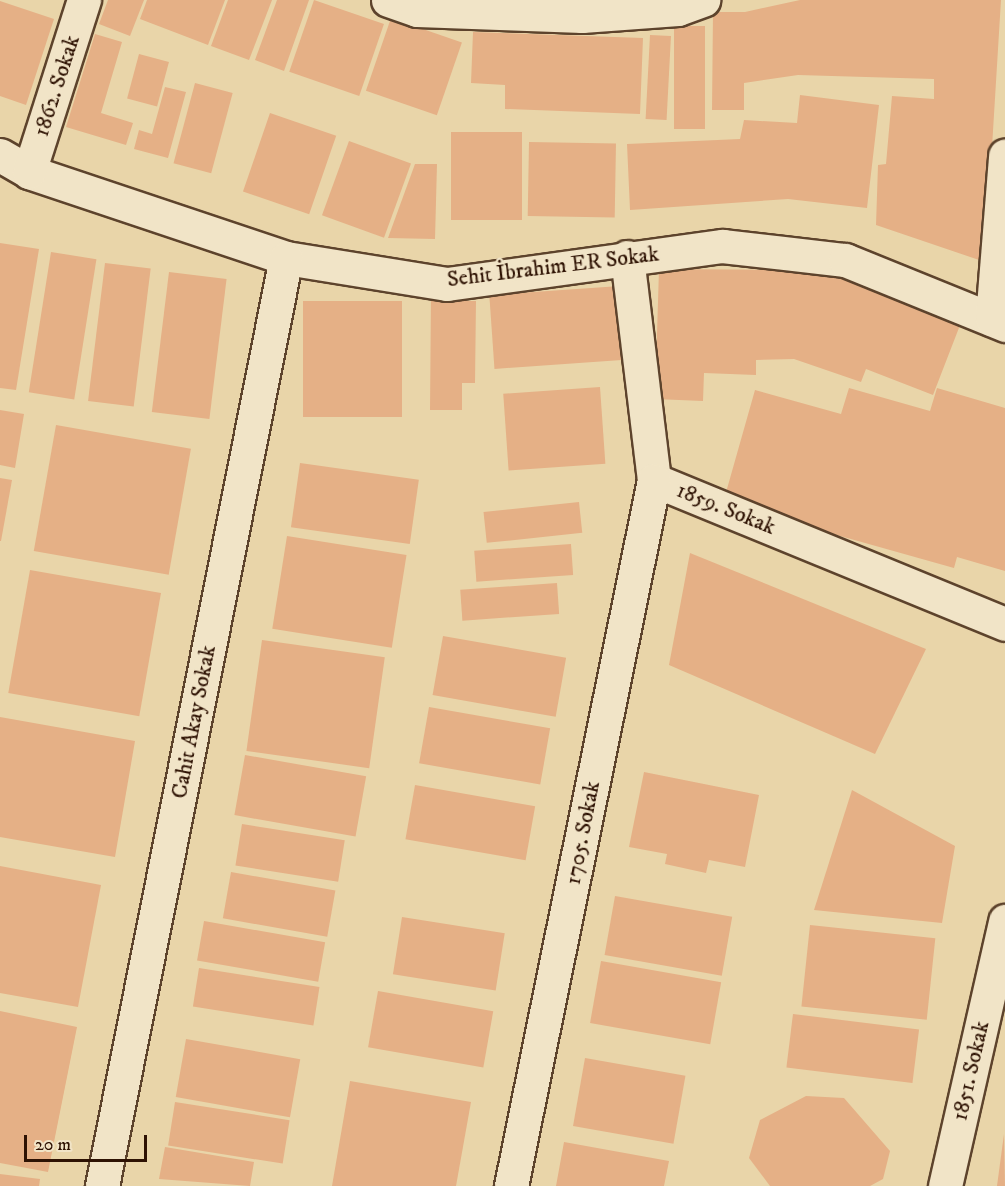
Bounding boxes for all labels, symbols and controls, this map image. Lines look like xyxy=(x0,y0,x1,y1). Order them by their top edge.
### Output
street label: 1862. Sokak xyxy=(28,32,86,140)
street label: Sehit İbrahim ER Sokak xyxy=(446,241,660,293)
street label: 1859. Sokak xyxy=(673,477,779,541)
street label: Cahit Akay Sokak xyxy=(166,643,222,801)
street label: 1705. Sokak xyxy=(560,779,606,887)
street label: 1851. Sokak xyxy=(947,1019,995,1123)
scale bar xyxy=(27,1123,150,1161)
text: 20 m xyxy=(35,1134,71,1156)

